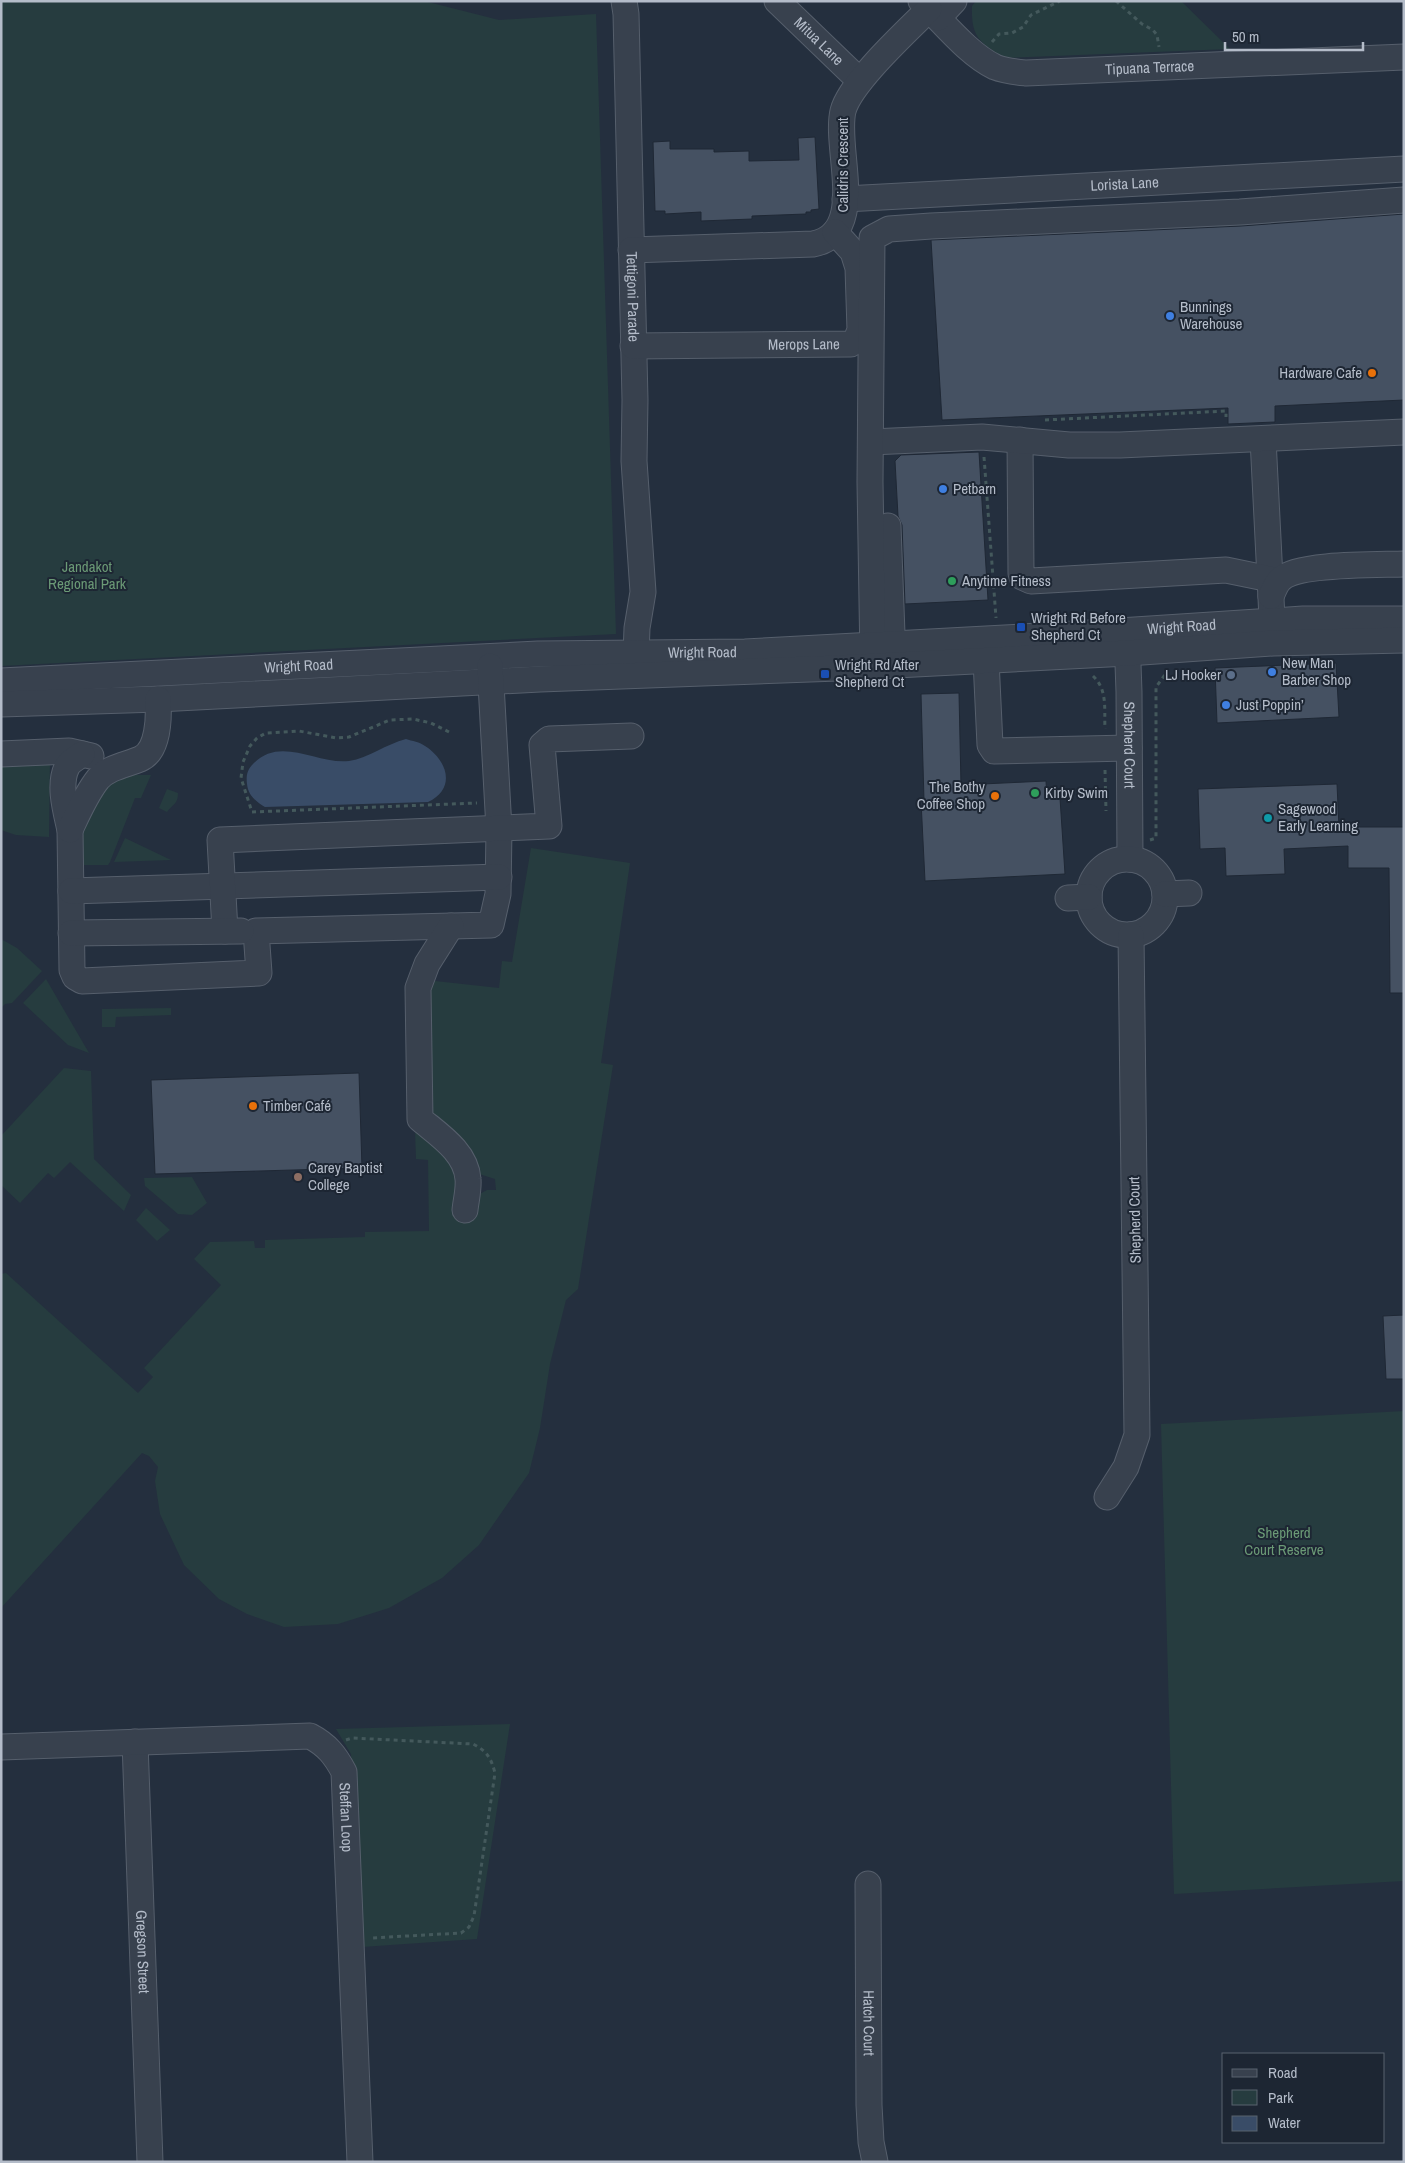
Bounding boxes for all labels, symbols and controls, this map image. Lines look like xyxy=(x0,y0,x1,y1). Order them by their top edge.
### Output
street label: Mitua Lane xyxy=(790,12,849,70)
scale bar xyxy=(1225,20,1362,52)
text: 50 m xyxy=(1232,26,1259,47)
street label: Tipuana Terrace xyxy=(1105,55,1195,80)
street label: Calidris Crescent xyxy=(832,117,853,213)
street label: Lorista Lane xyxy=(1090,171,1159,196)
street label: Tettigoni Parade xyxy=(622,251,645,342)
place label: Bunnings Warehouse xyxy=(1180,296,1243,334)
marker: Bunnings Warehouse xyxy=(1164,310,1176,322)
street label: Merops Lane xyxy=(768,333,840,355)
place label: Hardware Cafe xyxy=(1279,362,1362,383)
marker: Hardware Cafe xyxy=(1366,367,1378,379)
place label: Petbarn xyxy=(953,478,996,499)
marker: Petbarn xyxy=(937,483,949,495)
park label: Jandakot Regional Park xyxy=(48,556,127,594)
place label: Anytime Fitness xyxy=(961,570,1051,591)
marker: Anytime Fitness xyxy=(946,575,958,587)
place label: Wright Rd Before Shepherd Ct xyxy=(1031,607,1126,645)
street label: Wright Road xyxy=(1146,614,1217,639)
marker: Wright Rd Before Shepherd Ct xyxy=(1015,621,1027,633)
street label: Wright Road xyxy=(668,641,737,663)
place label: New Man Barber Shop xyxy=(1282,652,1351,690)
street label: Wright Road xyxy=(264,653,334,678)
place label: Wright Rd After Shepherd Ct xyxy=(835,654,919,692)
place label: LJ Hooker xyxy=(1165,664,1221,685)
marker: New Man Barber Shop xyxy=(1266,666,1278,678)
marker: Wright Rd After Shepherd Ct xyxy=(819,668,831,680)
marker: LJ Hooker xyxy=(1225,669,1237,681)
place label: Just Poppin’ xyxy=(1236,694,1304,715)
marker: Just Poppin’ xyxy=(1220,699,1232,711)
street label: Shepherd Court xyxy=(1119,701,1141,789)
place label: The Bothy Coffee Shop xyxy=(917,776,986,814)
place label: Kirby Swim xyxy=(1045,782,1108,803)
marker: Kirby Swim xyxy=(1029,787,1041,799)
marker: The Bothy Coffee Shop xyxy=(989,790,1001,802)
place label: Sagewood Early Learning xyxy=(1278,798,1358,836)
marker: Sagewood Early Learning xyxy=(1262,812,1274,824)
place label: Timber Café xyxy=(263,1095,331,1116)
marker: Timber Café xyxy=(247,1100,259,1112)
place label: Carey Baptist College xyxy=(308,1157,383,1195)
marker: Carey Baptist College xyxy=(292,1171,304,1183)
street label: Shepherd Court xyxy=(1123,1176,1146,1264)
park label: Shepherd Court Reserve xyxy=(1244,1522,1324,1560)
street label: Steffan Loop xyxy=(334,1782,358,1853)
street label: Gregson Street xyxy=(131,1910,155,1995)
street label: Hatch Court xyxy=(858,1990,880,2056)
legend xyxy=(1222,2053,1385,2143)
text: Road xyxy=(1268,2062,1297,2083)
text: Park xyxy=(1268,2087,1294,2108)
text: Water xyxy=(1268,2112,1300,2133)

